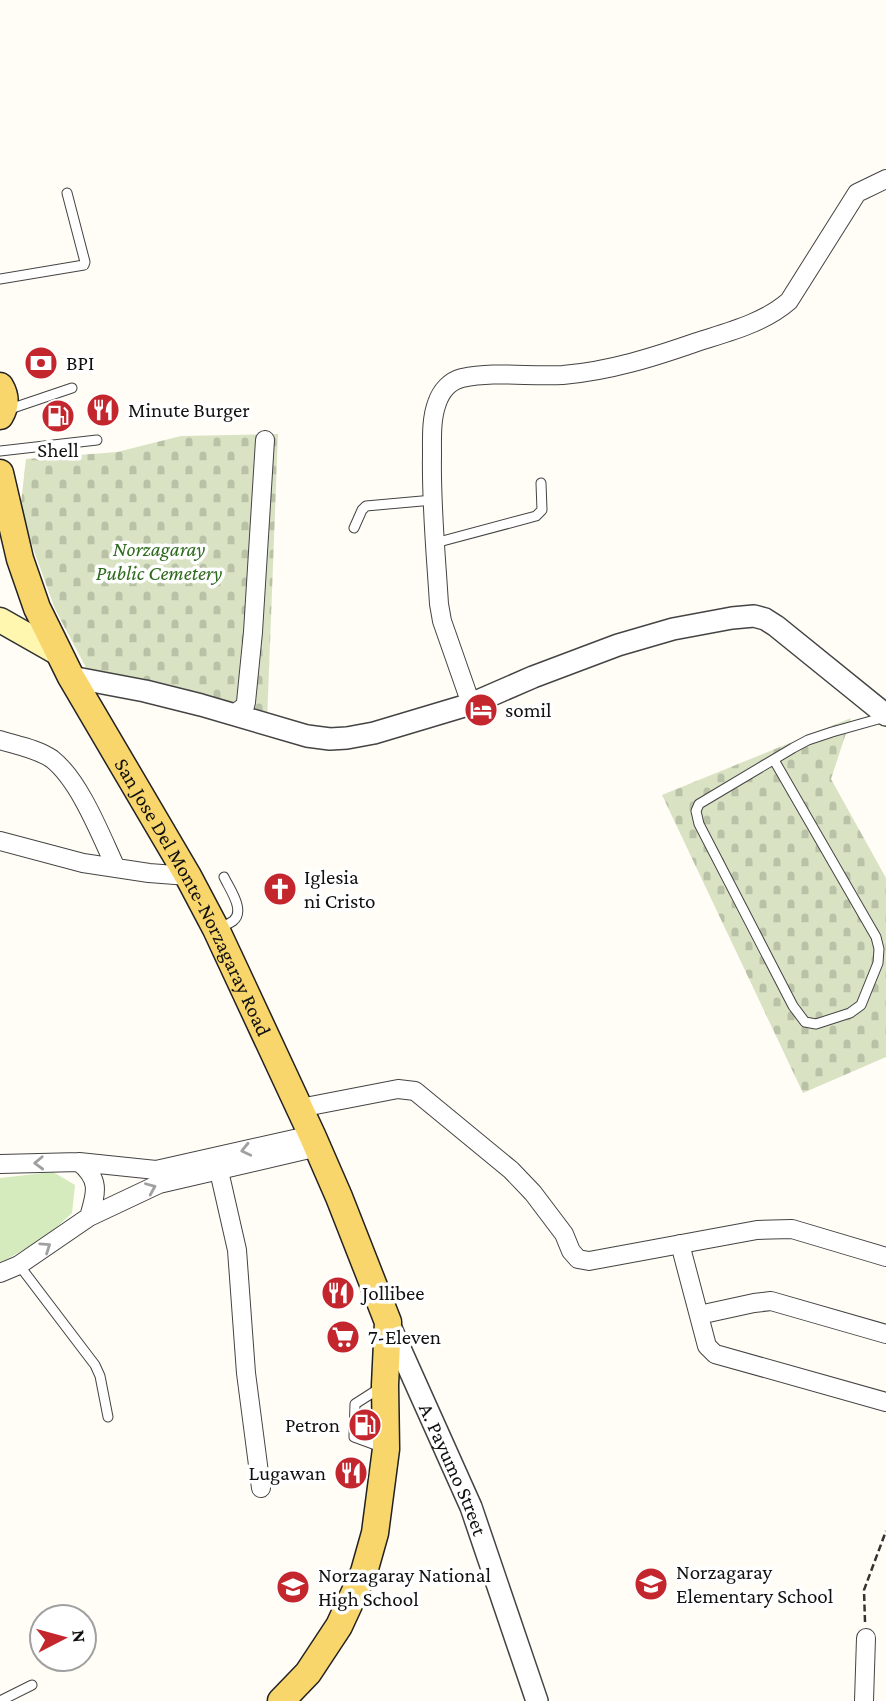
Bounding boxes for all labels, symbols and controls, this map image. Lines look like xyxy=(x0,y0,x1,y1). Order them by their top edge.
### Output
bank icon: BPI xyxy=(22,344,60,382)
place label: BPI xyxy=(66,351,94,375)
restaurant icon: Minute Burger xyxy=(84,391,122,429)
fuel station icon: Shell xyxy=(39,397,77,435)
place label: Minute Burger xyxy=(128,398,250,422)
place label: Shell xyxy=(37,438,79,462)
park label: Norzagaray Public Cemetery xyxy=(96,537,223,585)
hotel icon: somil xyxy=(462,691,500,729)
place label: somil xyxy=(505,698,552,722)
street label: San Jose Del Monte-Norzagaray Road xyxy=(109,754,276,1040)
place label: Iglesia ni Cristo xyxy=(304,865,376,913)
church icon: Iglesia ni Cristo xyxy=(261,870,299,908)
one-way arrow xyxy=(240,1141,252,1156)
one-way arrow xyxy=(34,1155,44,1171)
one-way arrow xyxy=(144,1182,156,1196)
one-way arrow xyxy=(38,1242,51,1255)
restaurant icon: Jollibee xyxy=(319,1274,357,1312)
place label: Jollibee xyxy=(360,1281,424,1305)
supermarket icon: 7-Eleven xyxy=(324,1318,362,1356)
place label: 7-Eleven xyxy=(368,1325,441,1349)
street label: A. Payumo Street xyxy=(414,1399,492,1540)
fuel station icon: Petron xyxy=(346,1406,384,1444)
place label: Petron xyxy=(285,1413,340,1437)
restaurant icon: Lugawan xyxy=(332,1454,370,1492)
place label: Lugawan xyxy=(249,1461,326,1485)
place label: Norzagaray Elementary School xyxy=(676,1560,833,1608)
place label: Norzagaray National High School xyxy=(318,1563,491,1611)
school or university icon: Norzagaray Elementary School xyxy=(632,1565,670,1603)
school or university icon: Norzagaray National High School xyxy=(274,1568,312,1606)
north arrow xyxy=(28,1603,98,1673)
text: N xyxy=(68,1629,91,1644)

